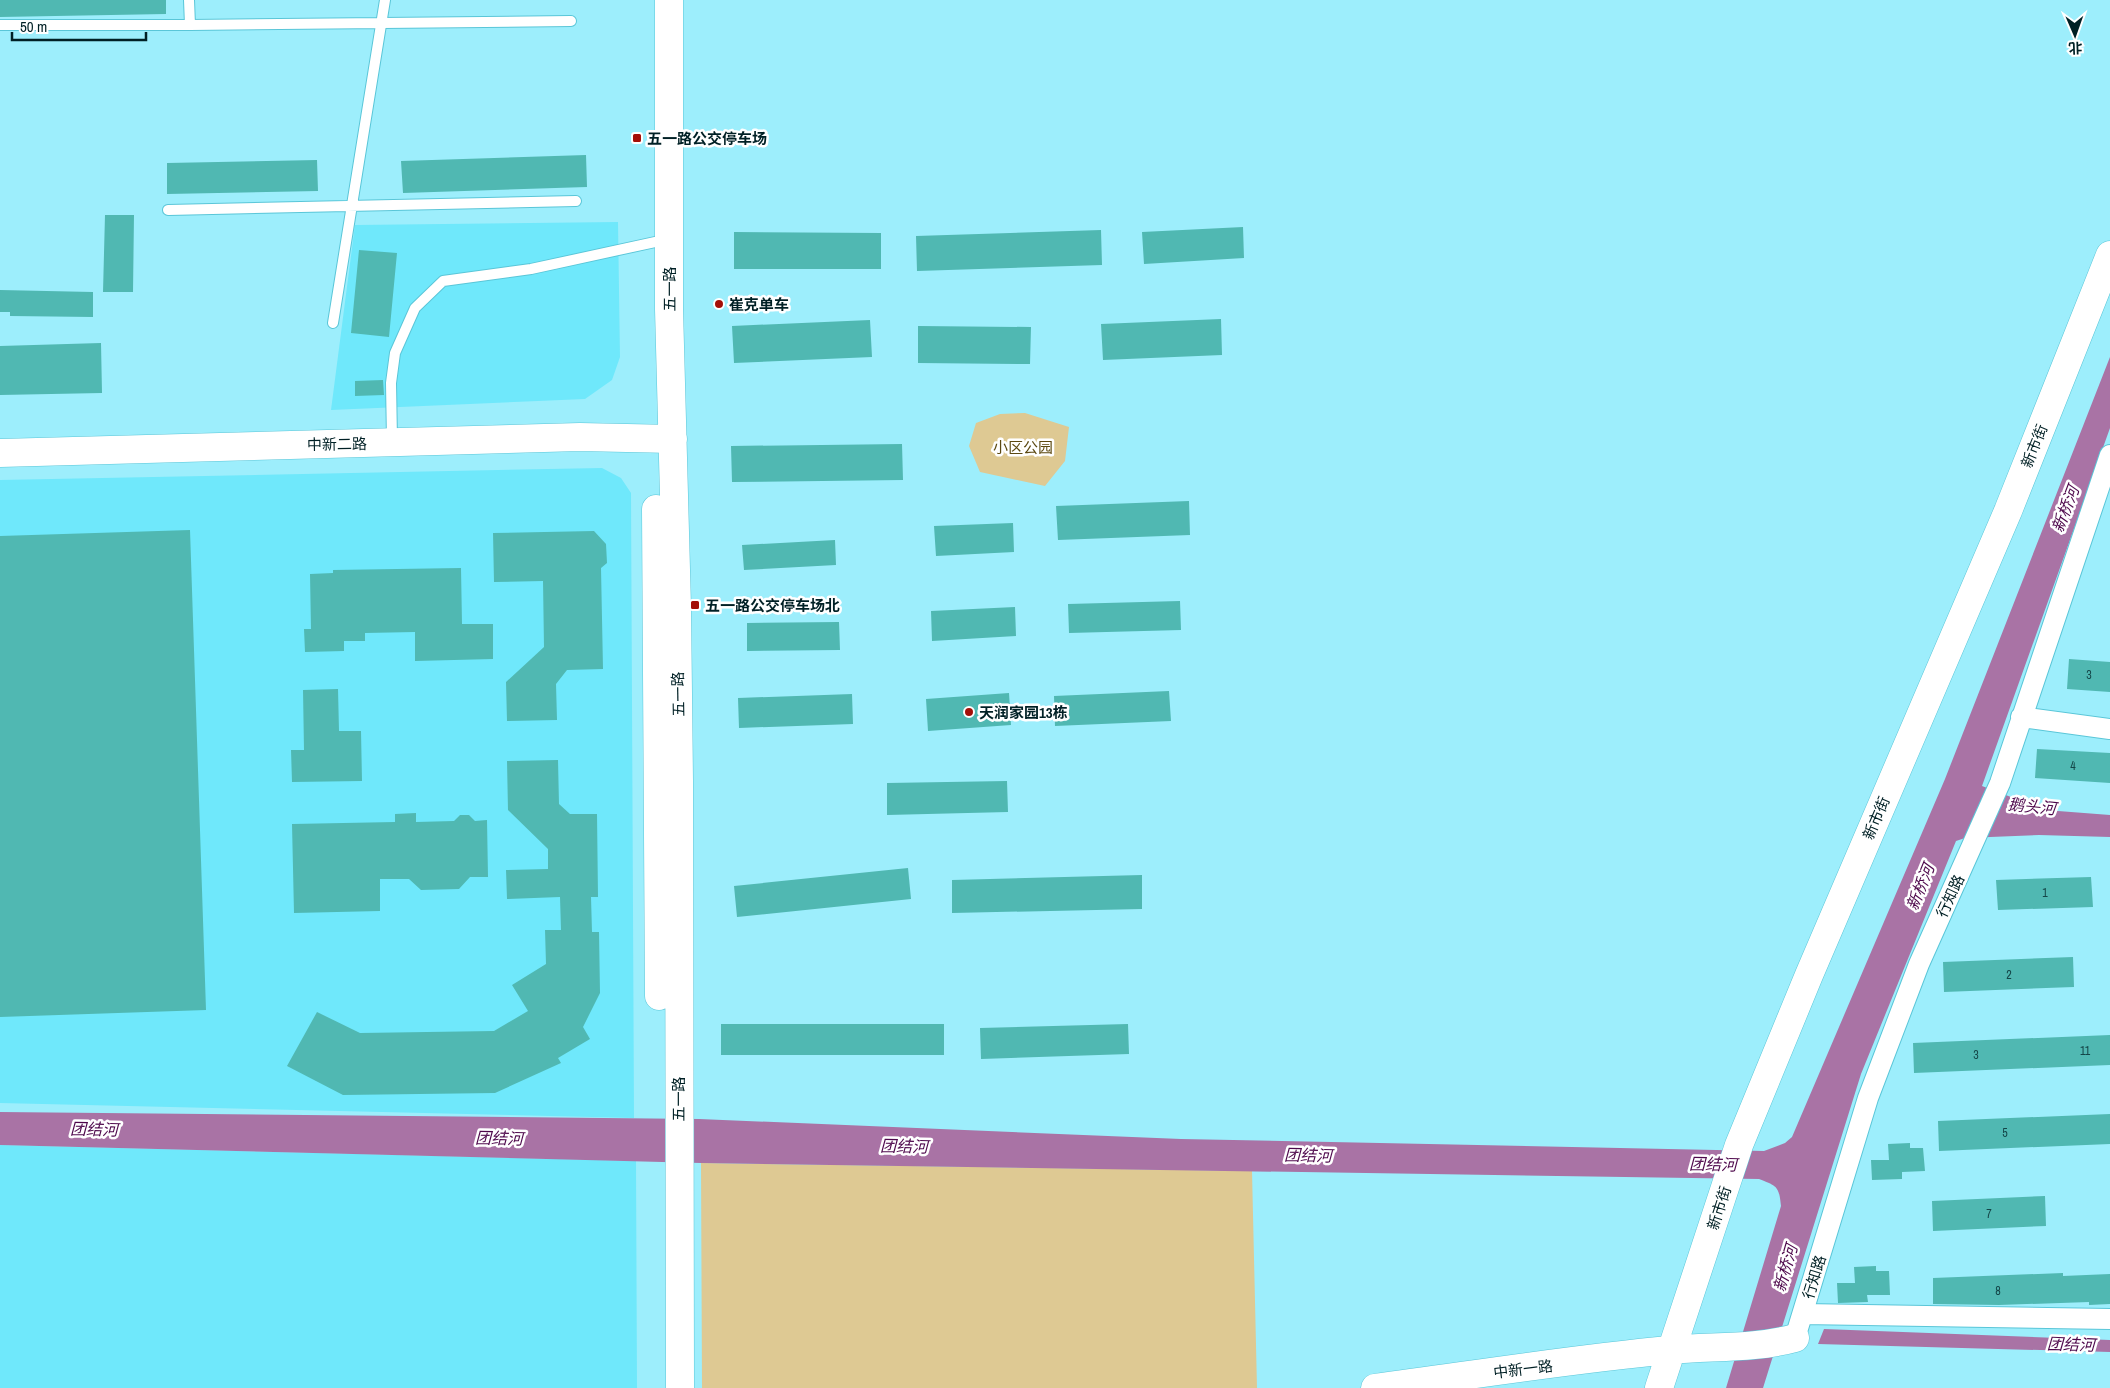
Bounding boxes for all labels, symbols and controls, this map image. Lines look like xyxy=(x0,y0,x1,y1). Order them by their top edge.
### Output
scale bar xyxy=(12,10,146,42)
north arrow xyxy=(2050,10,2100,60)
text: 50 m xyxy=(20,16,47,37)
text: 北 xyxy=(2068,39,2083,57)
place label: 五一路公交停车场 xyxy=(647,128,767,149)
marker: 五一路公交停车场 xyxy=(631,132,643,144)
street label: 五一路 xyxy=(659,266,680,312)
place label: 崔克单车 xyxy=(729,294,789,315)
marker: 崔克单车 xyxy=(713,298,725,310)
street label: 新市街 xyxy=(2016,421,2052,471)
street label: 中新二路 xyxy=(307,433,367,455)
park label: 小区公园 xyxy=(993,437,1053,458)
water label: 新桥河 xyxy=(2046,480,2085,535)
place label: 五一路公交停车场北 xyxy=(705,595,840,616)
marker: 五一路公交停车场北 xyxy=(689,599,701,611)
house number: 3 xyxy=(2086,667,2092,683)
street label: 五一路 xyxy=(667,671,689,717)
place label: 天润家园13栋 xyxy=(979,702,1068,723)
marker: 天润家园13栋 xyxy=(963,706,975,718)
house number: 4 xyxy=(2070,758,2076,774)
street label: 新市街 xyxy=(1858,793,1894,843)
water label: 鹅头河 xyxy=(2007,793,2060,820)
water label: 新桥河 xyxy=(1901,858,1940,913)
street label: 行知路 xyxy=(1931,871,1969,921)
house number: 1 xyxy=(2042,885,2048,901)
house number: 2 xyxy=(2006,967,2012,983)
house number: 11 xyxy=(2080,1043,2091,1059)
house number: 3 xyxy=(1973,1047,1979,1063)
street label: 五一路 xyxy=(668,1076,689,1122)
water label: 团结河 xyxy=(70,1118,121,1140)
house number: 5 xyxy=(2002,1125,2008,1141)
water label: 团结河 xyxy=(475,1127,526,1149)
water label: 团结河 xyxy=(880,1135,931,1157)
water label: 团结河 xyxy=(1284,1144,1335,1166)
water label: 团结河 xyxy=(1689,1153,1740,1175)
street label: 新市街 xyxy=(1702,1183,1736,1233)
house number: 7 xyxy=(1986,1206,1992,1222)
water label: 新桥河 xyxy=(1768,1239,1803,1294)
street label: 行知路 xyxy=(1797,1252,1831,1302)
house number: 8 xyxy=(1995,1283,2001,1299)
water label: 团结河 xyxy=(2047,1332,2098,1356)
street label: 中新一路 xyxy=(1492,1355,1554,1383)

